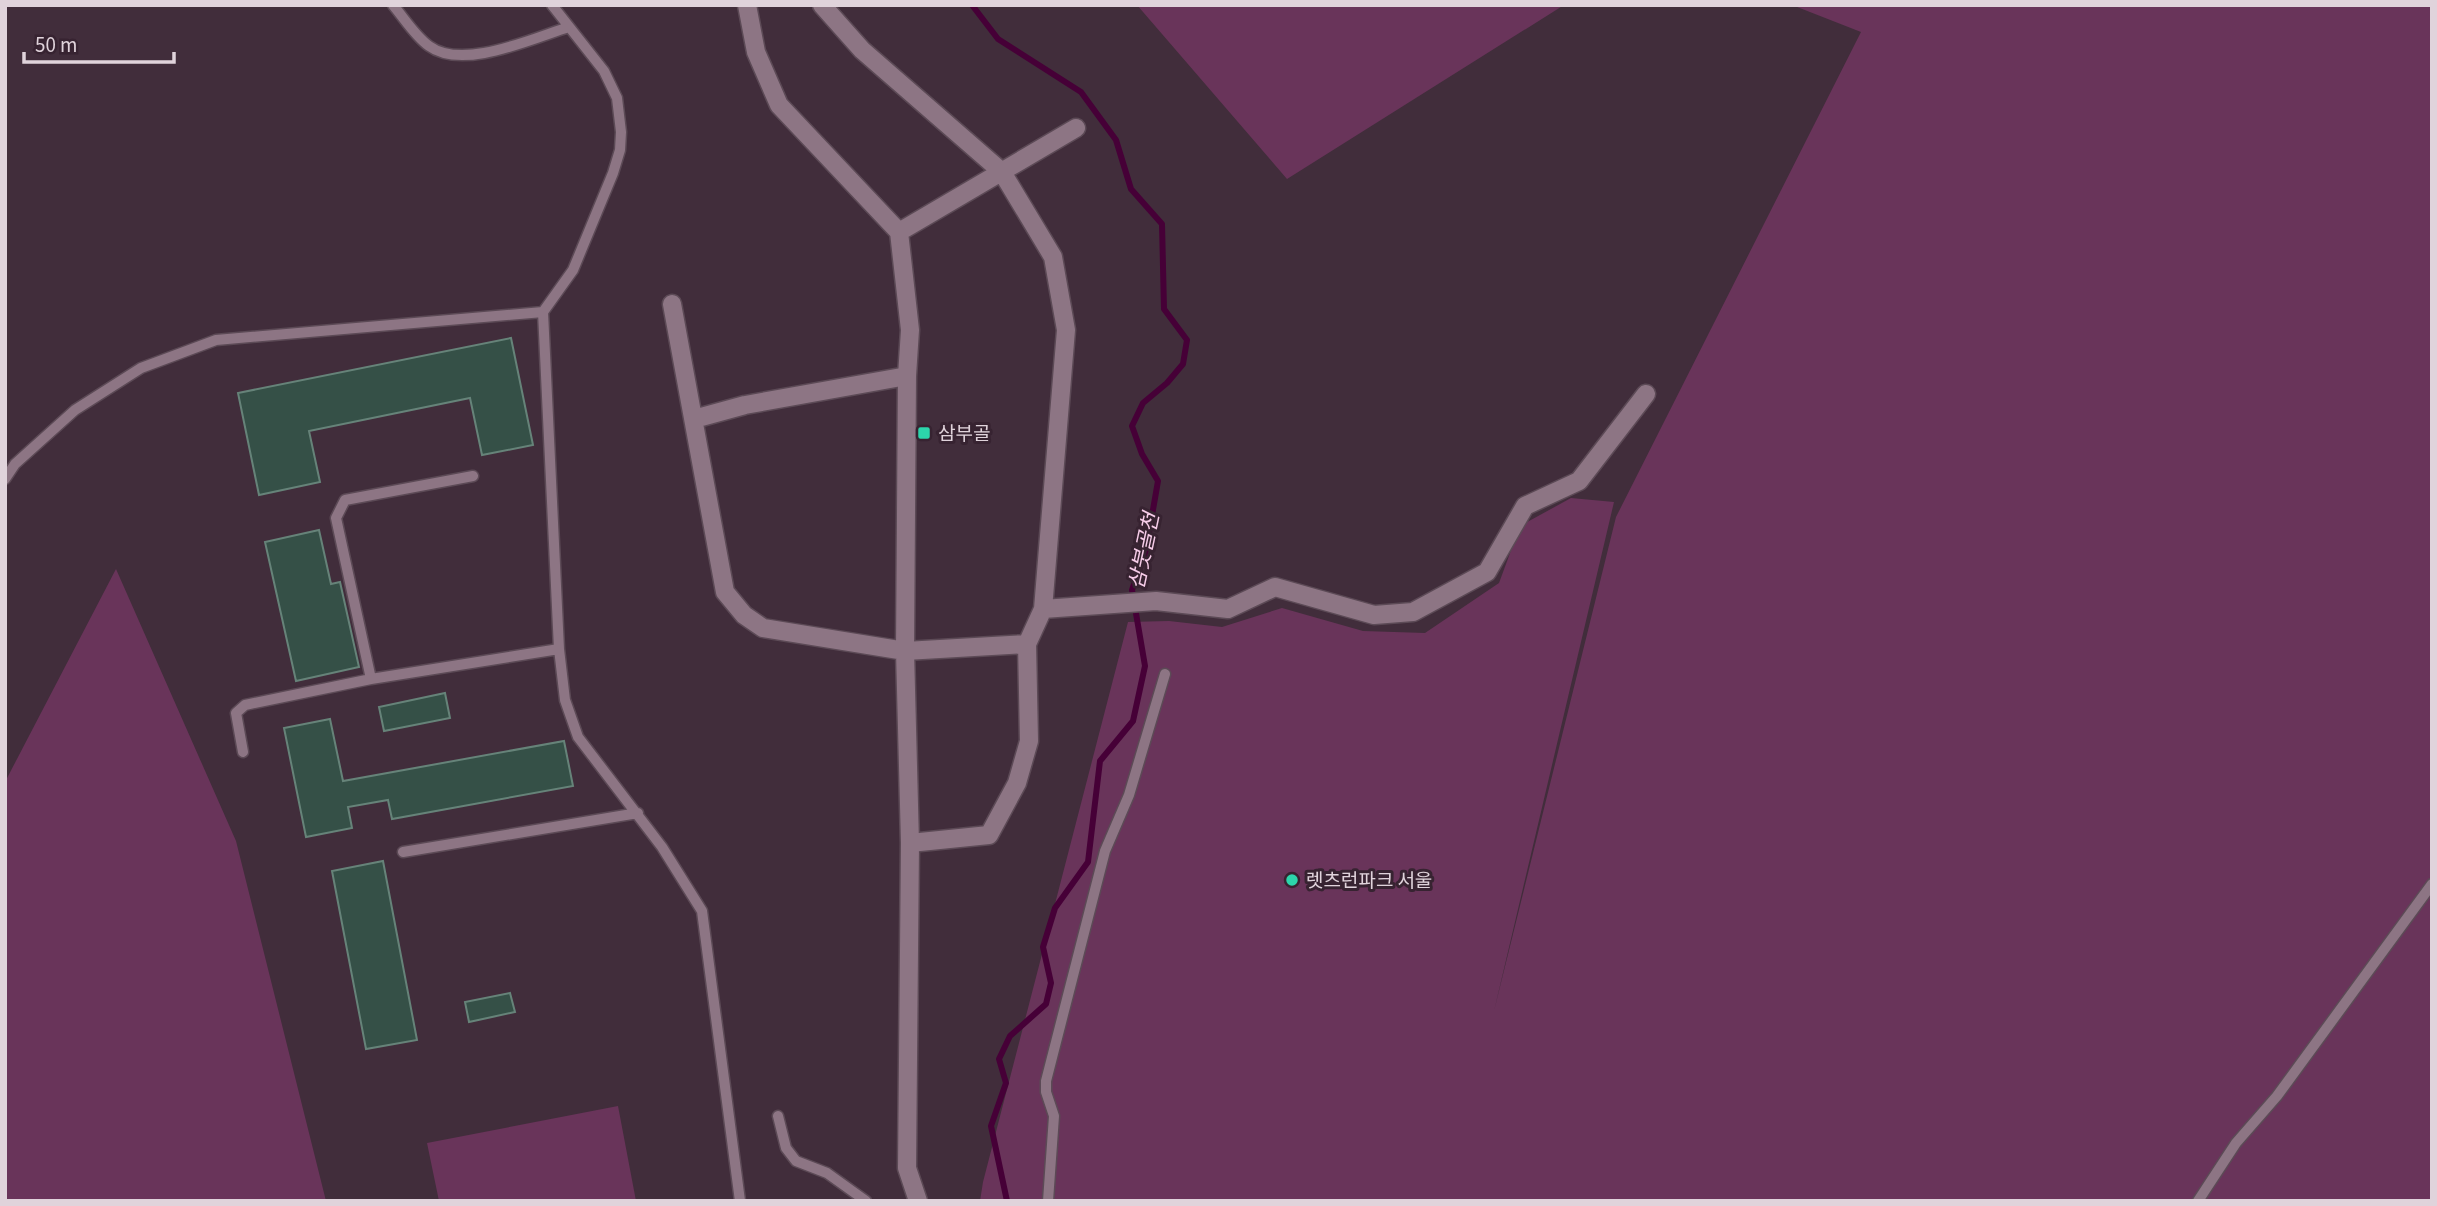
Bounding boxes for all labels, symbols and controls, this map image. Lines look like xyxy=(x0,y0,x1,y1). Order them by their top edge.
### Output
scale bar xyxy=(24,21,175,65)
text: 50 m xyxy=(35,30,77,60)
place label: 삼부골 xyxy=(938,421,990,448)
marker: 삼부골 xyxy=(916,425,932,441)
water label: 삼붓골천 xyxy=(1121,507,1167,592)
place label: 렛츠런파크 서울 xyxy=(1306,868,1432,895)
marker: 렛츠런파크 서울 xyxy=(1284,872,1300,888)

